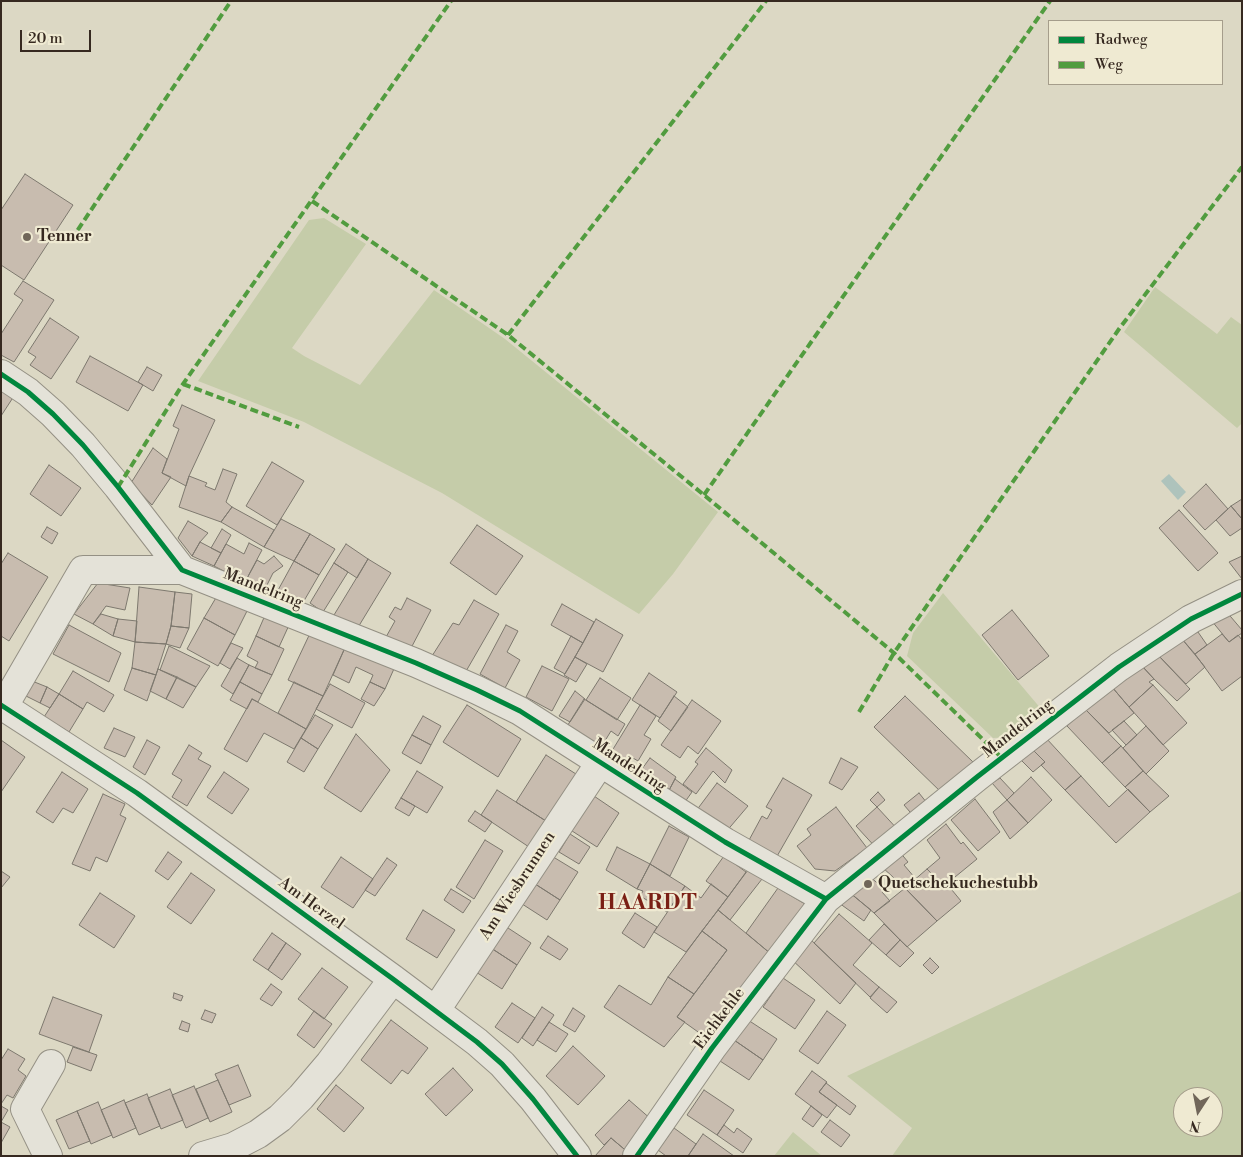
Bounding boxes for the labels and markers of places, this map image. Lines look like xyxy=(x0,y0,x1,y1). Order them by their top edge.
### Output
place label: Tenner xyxy=(37,227,92,247)
marker: Tenner xyxy=(21,231,33,243)
place label: Quetschekuchestubb xyxy=(878,874,1038,894)
marker: Quetschekuchestubb xyxy=(862,878,874,890)

